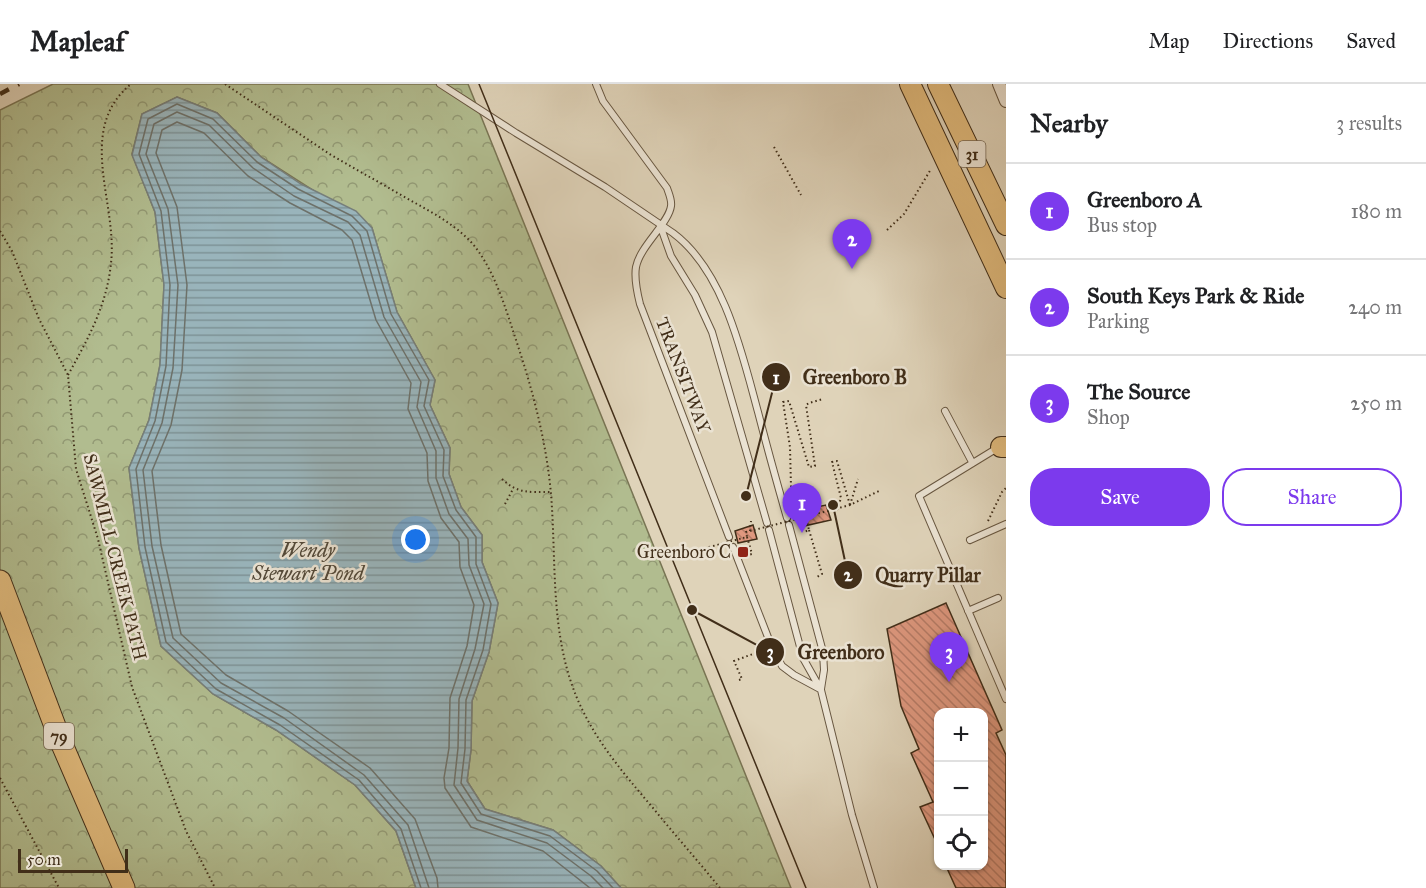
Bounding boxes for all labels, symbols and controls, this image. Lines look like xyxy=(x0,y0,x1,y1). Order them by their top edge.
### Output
text: Mapleaf xyxy=(30,24,125,59)
text: Map xyxy=(1149,28,1190,54)
text: Directions xyxy=(1223,28,1313,54)
text: Saved xyxy=(1346,28,1396,54)
text: Nearby xyxy=(1030,107,1108,139)
text: 3 results xyxy=(1336,111,1402,135)
road number: 31 xyxy=(958,141,986,167)
text: Greenboro A xyxy=(1087,186,1202,213)
text: 1 xyxy=(1046,199,1053,223)
text: 180 m xyxy=(1351,199,1402,223)
text: Bus stop xyxy=(1087,213,1157,237)
pin: 2 xyxy=(832,220,872,269)
text: South Keys Park & Ride xyxy=(1087,282,1304,309)
text: 2 xyxy=(1045,295,1054,319)
text: 240 m xyxy=(1348,295,1402,319)
text: Parking xyxy=(1087,309,1149,333)
street label: TRANSITWAY xyxy=(651,314,715,436)
callout: Greenboro B xyxy=(761,358,919,396)
text: Greenboro B xyxy=(803,365,907,389)
text: 1 xyxy=(772,367,780,389)
text: The Source xyxy=(1087,378,1190,405)
text: 3 xyxy=(1046,391,1054,415)
text: 250 m xyxy=(1350,391,1402,415)
text: Shop xyxy=(1087,405,1130,429)
street label: SAWMILL CREEK PATH xyxy=(79,451,151,663)
button: Save xyxy=(1030,468,1210,526)
button: Share xyxy=(1222,468,1402,526)
pin: 1 xyxy=(782,484,822,533)
your location xyxy=(401,525,430,554)
water label: Wendy Stewart Pond xyxy=(251,538,366,585)
place label: Greenboro C xyxy=(637,541,731,563)
marker: Greenboro C xyxy=(736,545,750,559)
callout: Quarry Pillar xyxy=(833,556,993,594)
text: Quarry Pillar xyxy=(875,563,981,588)
text: 2 xyxy=(844,564,854,586)
pin: 3 xyxy=(930,632,968,682)
callout: Greenboro xyxy=(755,633,896,671)
text: Greenboro xyxy=(798,640,884,664)
text: 3 xyxy=(766,641,774,664)
map controls xyxy=(934,708,988,870)
button: + xyxy=(934,708,988,762)
road number: 79 xyxy=(44,723,74,749)
button: − xyxy=(934,762,988,816)
button: locate xyxy=(934,816,988,870)
scale bar xyxy=(18,846,128,874)
text: 50 m xyxy=(27,850,61,869)

